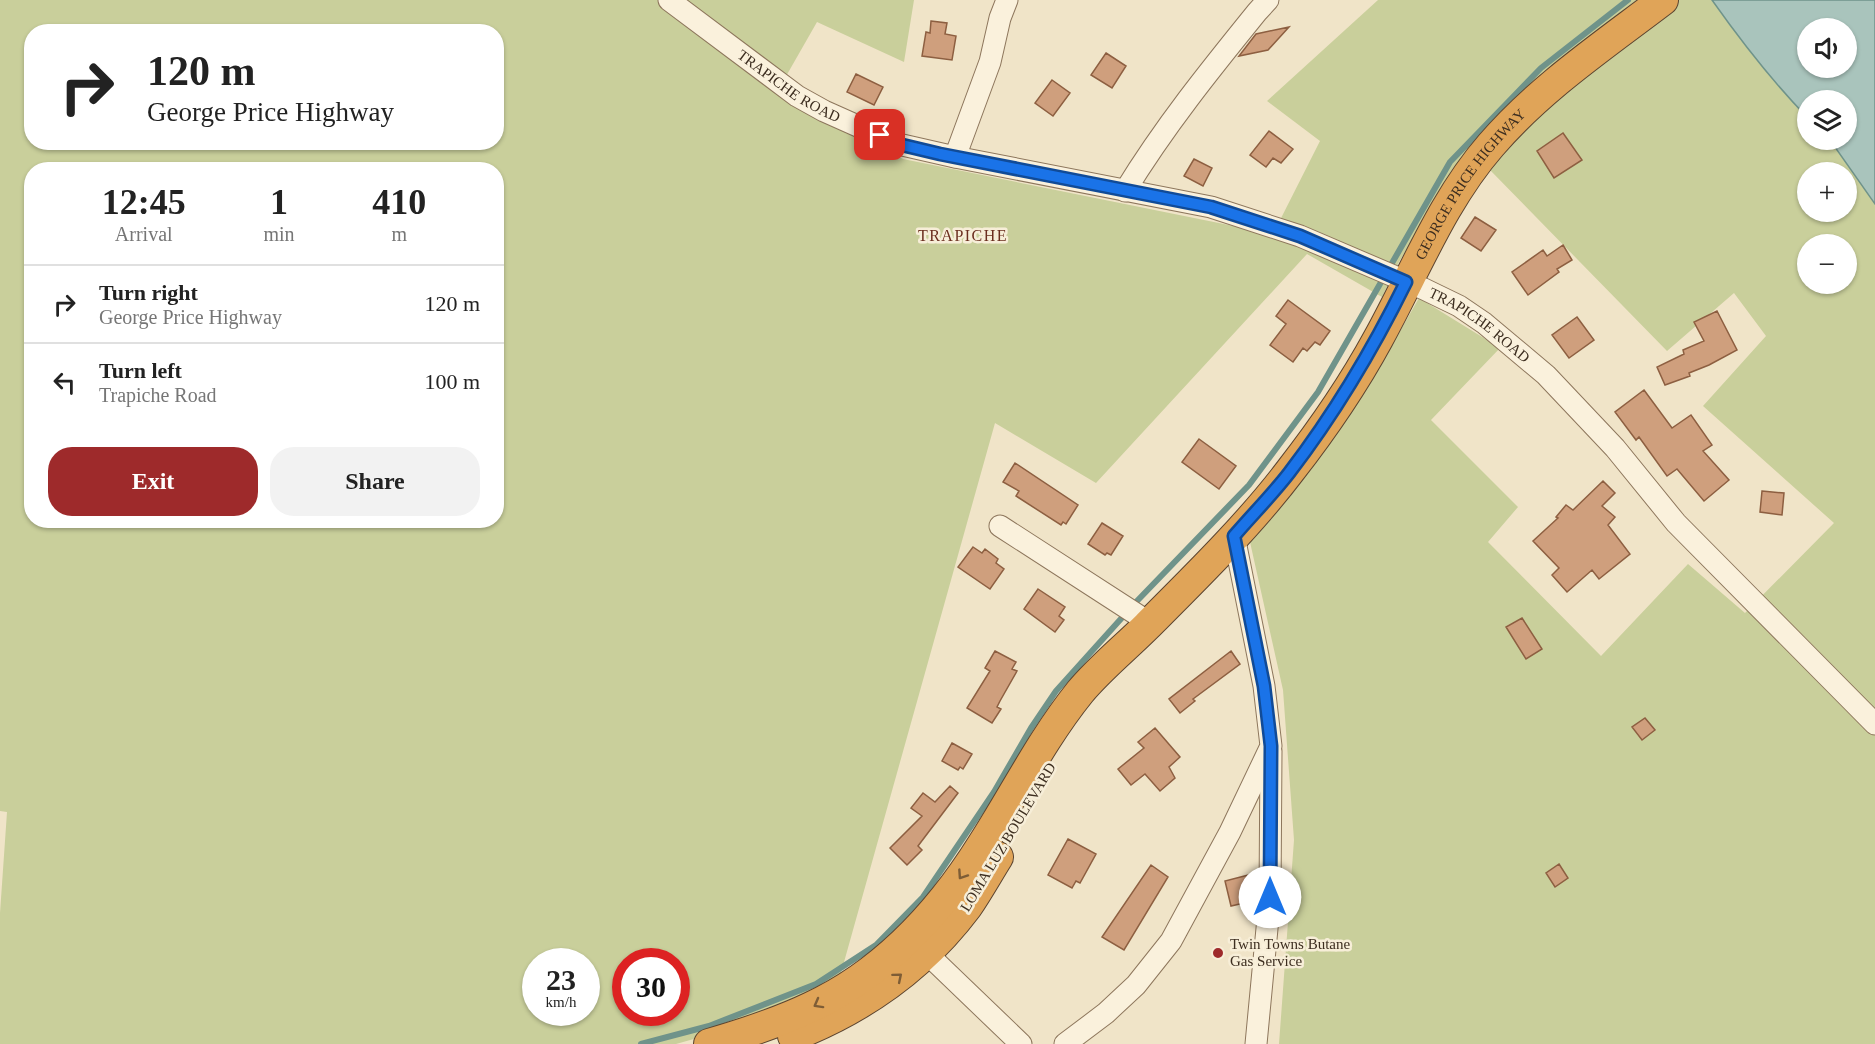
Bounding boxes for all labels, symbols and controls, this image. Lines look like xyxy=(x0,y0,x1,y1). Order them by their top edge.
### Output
map controls xyxy=(1797,18,1857,294)
button: sound xyxy=(1797,18,1857,78)
street label: TRAPICHE ROAD xyxy=(735,46,843,125)
icon: right xyxy=(48,48,126,126)
text: 120 m xyxy=(147,48,256,94)
button: layers xyxy=(1797,90,1857,150)
text: George Price Highway xyxy=(147,97,394,127)
street label: GEORGE PRICE HIGHWAY xyxy=(1412,106,1529,262)
pin xyxy=(854,109,905,160)
icon: arrive xyxy=(863,118,896,151)
button: + xyxy=(1797,162,1857,222)
text: 12:45 xyxy=(102,182,186,222)
text: 1 xyxy=(270,182,288,222)
text: 410 xyxy=(372,182,426,222)
text: Arrival xyxy=(115,223,173,245)
text: min xyxy=(263,223,295,245)
text: m xyxy=(392,223,407,245)
district label: TRAPICHE xyxy=(918,227,1008,244)
button: − xyxy=(1797,234,1857,294)
text: Turn right xyxy=(99,280,198,305)
street label: TRAPICHE ROAD xyxy=(1426,285,1533,366)
icon: right xyxy=(48,288,81,321)
text: 120 m xyxy=(424,291,480,316)
text: George Price Highway xyxy=(99,306,282,328)
text: Turn left xyxy=(99,358,182,383)
icon: left xyxy=(48,366,81,399)
text: 100 m xyxy=(424,369,480,394)
text: Trapiche Road xyxy=(99,384,217,406)
button: Exit xyxy=(48,447,258,516)
button: Share xyxy=(270,447,480,516)
street label: LOMA LUZ BOULEVARD xyxy=(957,760,1059,914)
position arrow xyxy=(1238,865,1302,929)
one-way arrow xyxy=(958,869,969,880)
place label: Twin Towns Butane Gas Service xyxy=(1230,936,1350,969)
marker: Twin Towns Butane Gas Service xyxy=(1211,946,1225,960)
speed limit sign: 30 xyxy=(612,948,690,1026)
text: 23 xyxy=(546,963,576,996)
one-way arrow xyxy=(891,973,902,984)
text: km/h xyxy=(546,994,576,1010)
one-way arrow xyxy=(813,997,824,1008)

